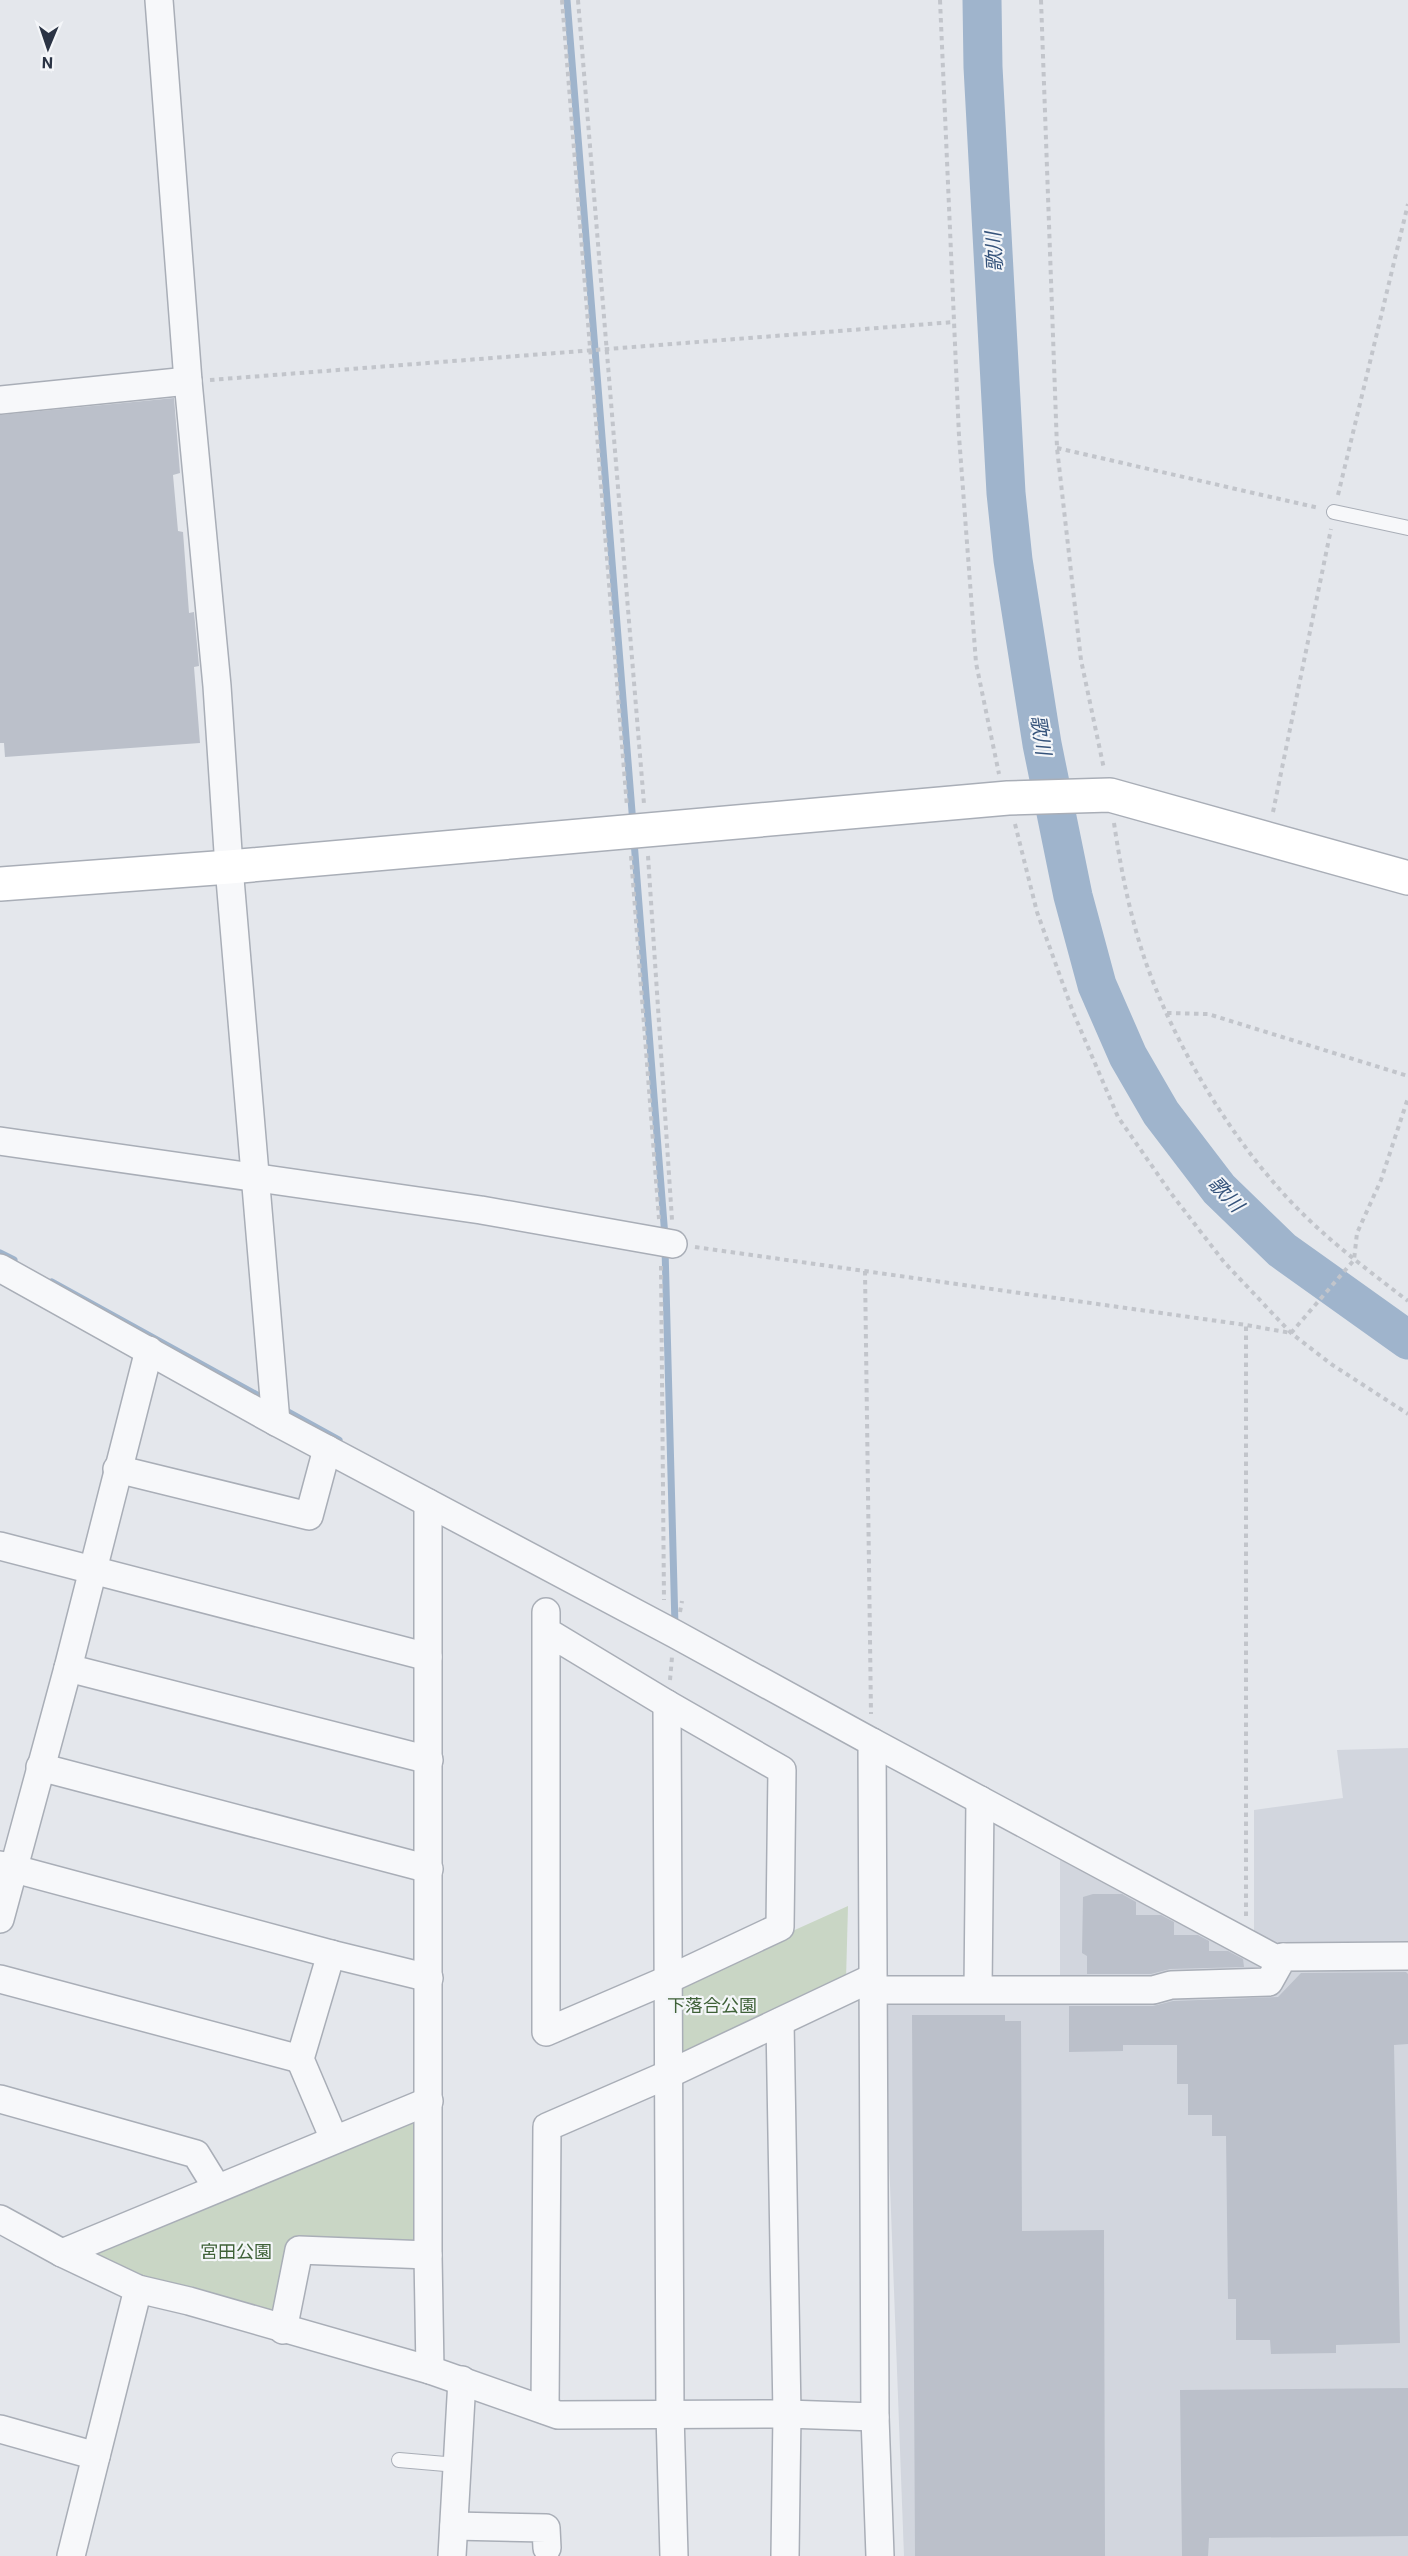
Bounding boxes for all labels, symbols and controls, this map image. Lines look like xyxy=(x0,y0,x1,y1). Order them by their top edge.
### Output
north arrow xyxy=(18,18,78,78)
text: N xyxy=(42,53,53,72)
water label: 歌川 xyxy=(981,229,1007,273)
water label: 歌川 xyxy=(1026,713,1056,759)
water label: 歌川 xyxy=(1204,1171,1250,1218)
park label: 下落合公園 xyxy=(667,1995,757,2016)
park label: 宮田公園 xyxy=(200,2241,272,2262)

